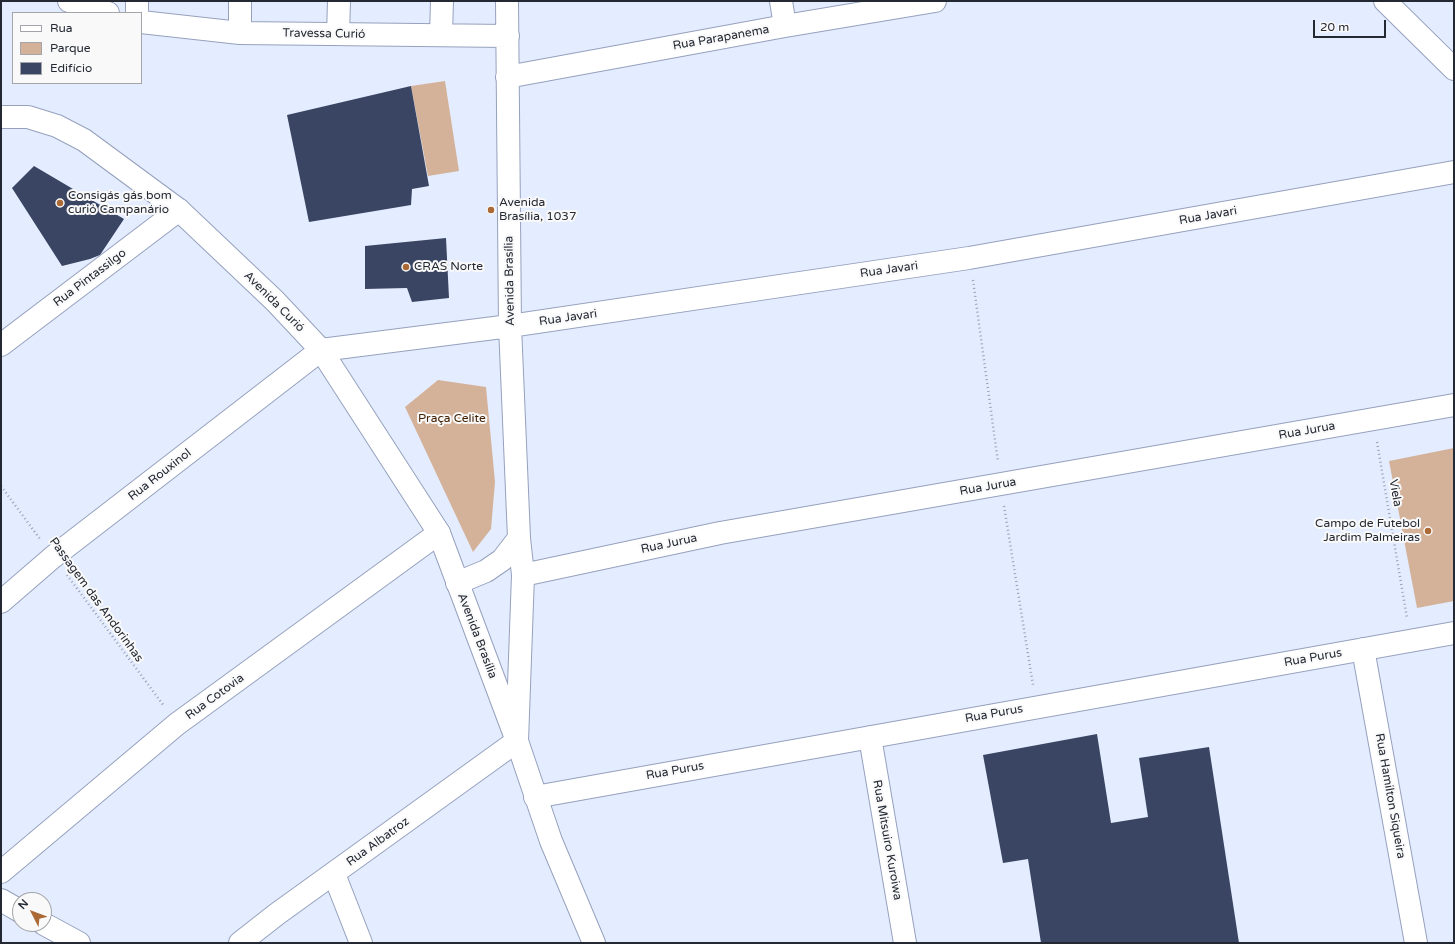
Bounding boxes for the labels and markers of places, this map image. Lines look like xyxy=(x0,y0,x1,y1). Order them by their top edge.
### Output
place label: Consigás gás bom curió Campanário xyxy=(68,189,172,217)
place label: Avenida Brasília, 1037 xyxy=(499,196,576,224)
marker: Consigás gás bom curió Campanário xyxy=(55,198,65,208)
marker: Avenida Brasília, 1037 xyxy=(486,205,496,215)
place label: CRAS Norte xyxy=(414,260,483,274)
marker: CRAS Norte xyxy=(401,262,411,272)
place label: Campo de Futebol Jardim Palmeiras xyxy=(1315,517,1420,545)
marker: Campo de Futebol Jardim Palmeiras xyxy=(1423,526,1433,536)

